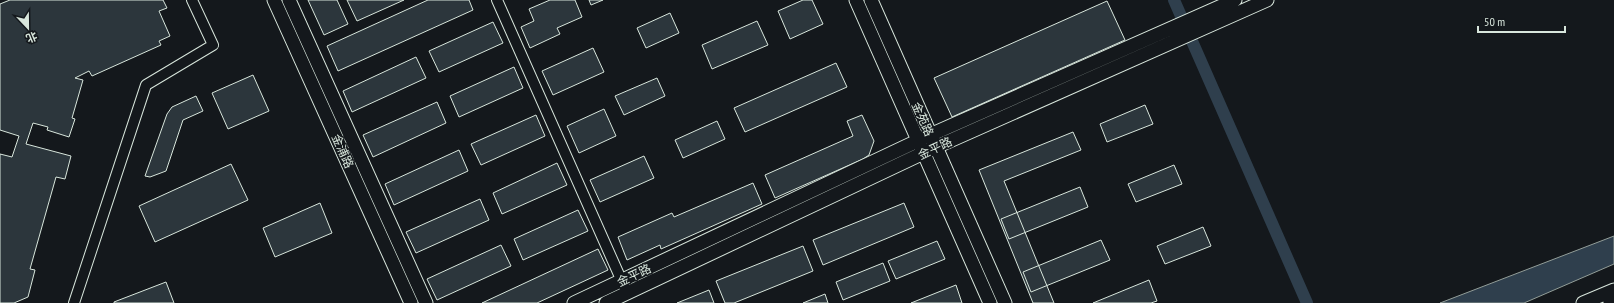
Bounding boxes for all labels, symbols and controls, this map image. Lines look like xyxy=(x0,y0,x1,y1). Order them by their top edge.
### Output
north arrow xyxy=(8,8,48,48)
scale bar xyxy=(1478,8,1565,34)
text: 50 m xyxy=(1484,14,1505,29)
text: 北 xyxy=(24,29,39,46)
street label: 金苑路 xyxy=(909,99,937,139)
street label: 金浦路 xyxy=(329,131,357,171)
street label: 金平路 xyxy=(916,134,954,162)
street label: 金平路 xyxy=(615,261,653,289)

